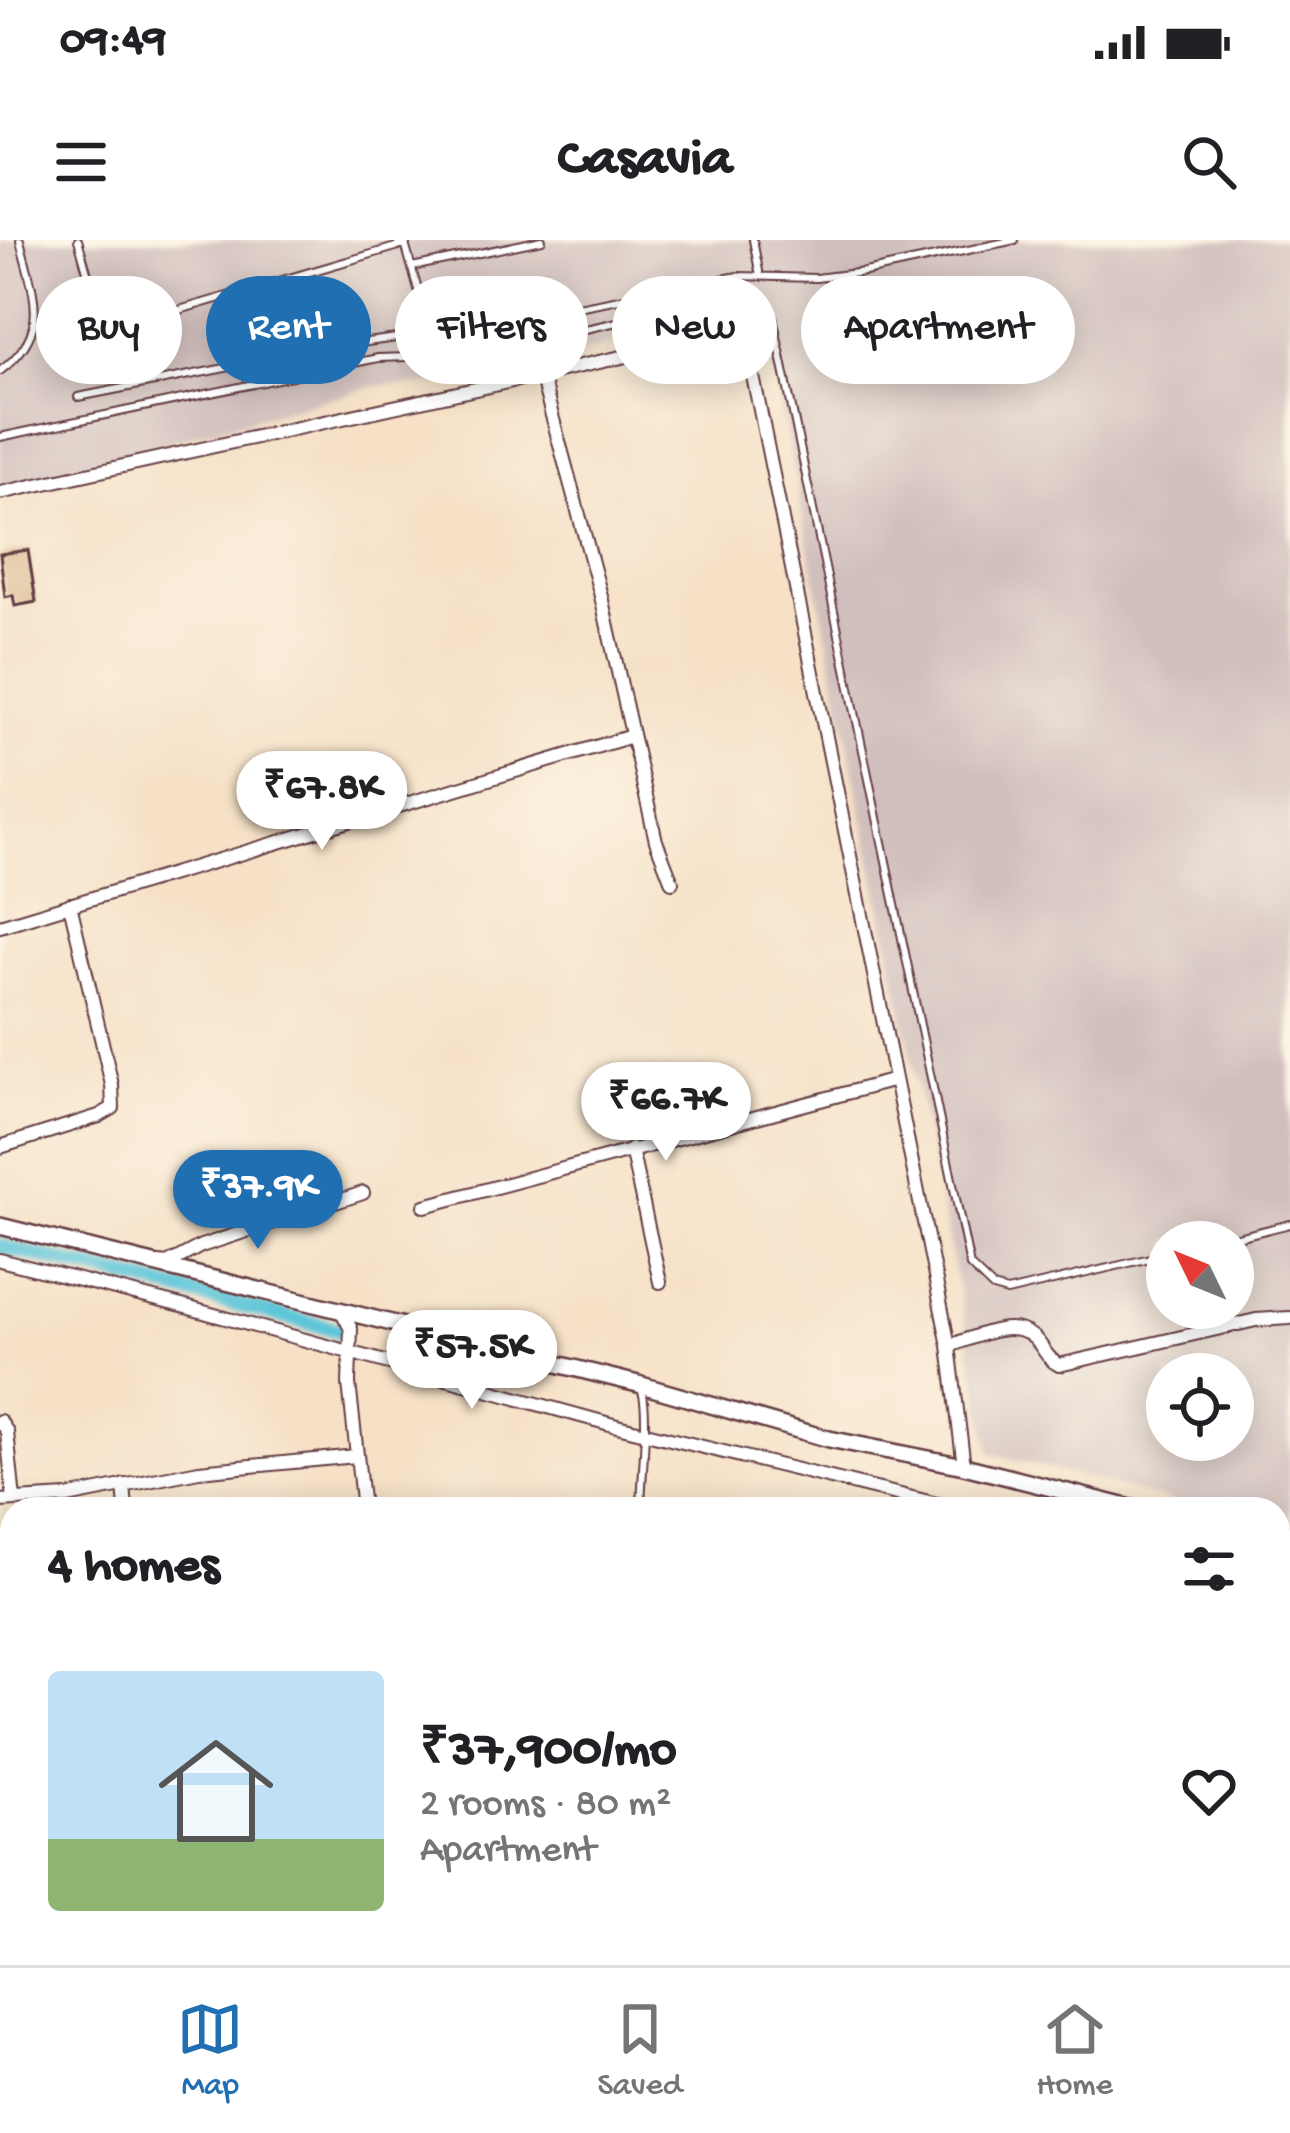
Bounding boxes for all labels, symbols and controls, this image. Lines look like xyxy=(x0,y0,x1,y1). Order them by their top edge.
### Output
text: 09:49 xyxy=(60,16,166,69)
icon: menu xyxy=(48,129,114,195)
icon: search xyxy=(1176,129,1242,195)
text: Casavia xyxy=(558,130,732,194)
chip: Buy xyxy=(36,276,182,384)
chip: Rent xyxy=(206,276,371,384)
chip: Filters xyxy=(395,276,588,384)
chip: New xyxy=(612,276,777,384)
chip: Apartment xyxy=(801,276,1075,384)
pin: ₹67.8K xyxy=(224,751,420,853)
text: ₹67.8K xyxy=(263,767,381,813)
pin: ₹66.7K xyxy=(568,1062,764,1164)
text: ₹66.7K xyxy=(608,1078,724,1124)
pin: ₹37.9K xyxy=(160,1150,356,1252)
text: ₹37.9K xyxy=(200,1166,316,1212)
north arrow xyxy=(1146,1221,1254,1329)
map controls xyxy=(1146,1221,1254,1461)
pin: ₹57.5K xyxy=(374,1310,570,1412)
text: ₹57.5K xyxy=(413,1326,531,1372)
button: locate xyxy=(1146,1353,1254,1461)
icon: filters xyxy=(1176,1536,1242,1602)
text: 4 homes xyxy=(48,1539,219,1599)
icon: home xyxy=(144,1719,288,1863)
text: ₹37,900/mo xyxy=(420,1723,677,1783)
icon: heart xyxy=(1176,1758,1242,1824)
text: 2 rooms · 80 m² xyxy=(420,1783,671,1829)
text: Apartment xyxy=(420,1829,596,1875)
tab: Map xyxy=(177,1996,243,2106)
tab: Saved xyxy=(597,1996,682,2106)
tab: Home xyxy=(1036,1996,1113,2106)

